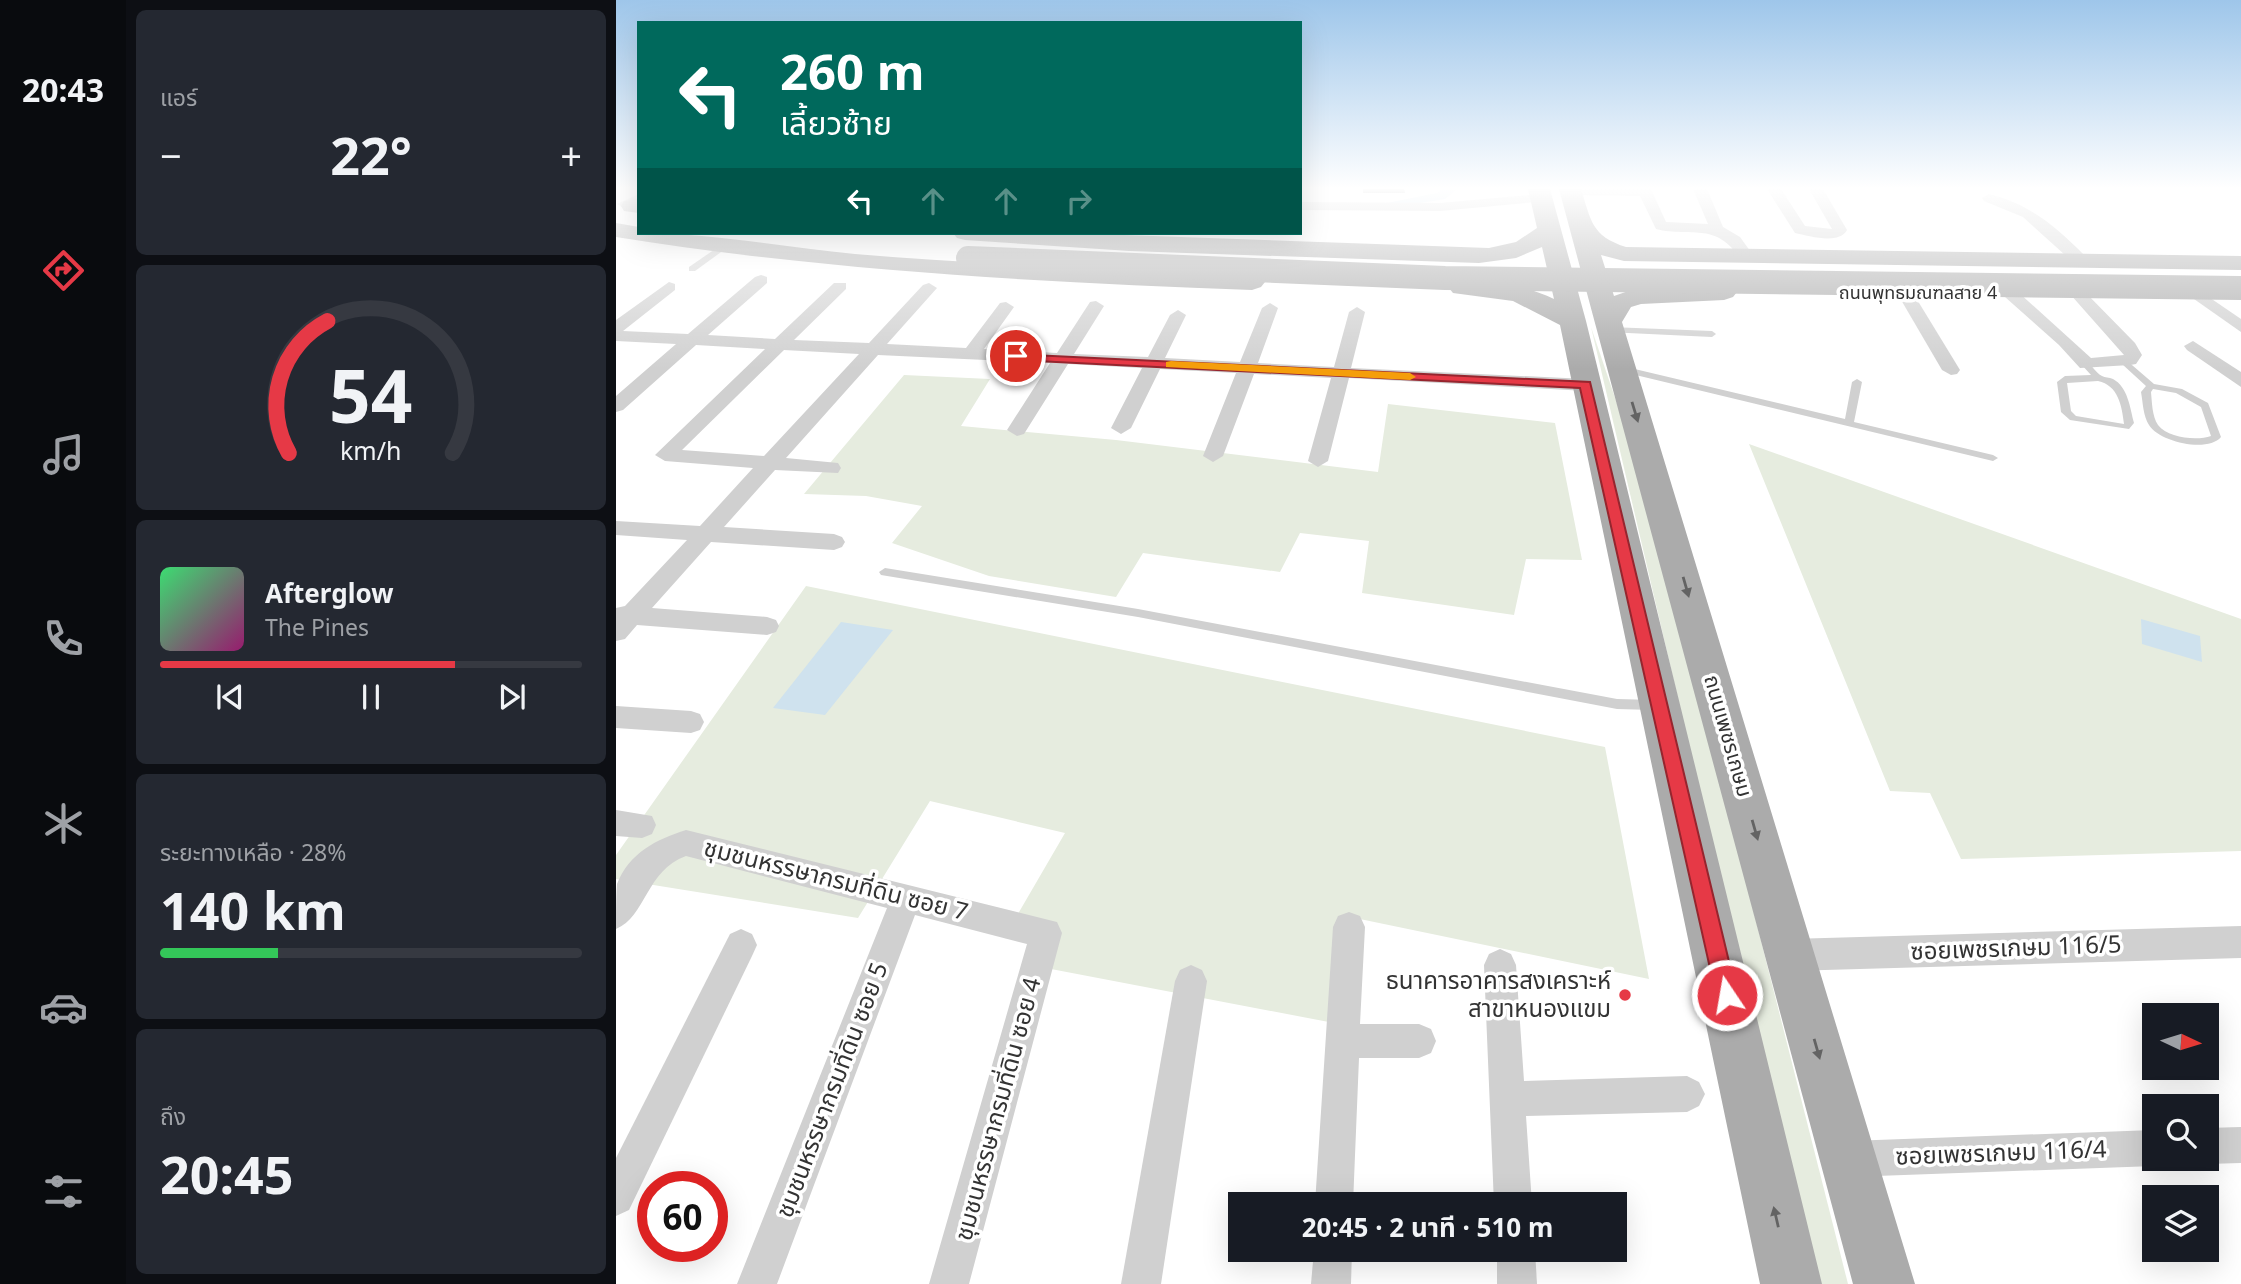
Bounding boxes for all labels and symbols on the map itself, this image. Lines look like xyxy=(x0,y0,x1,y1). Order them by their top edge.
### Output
street label: ถนนพุทธมณฑลสาย 4 xyxy=(1839,280,1997,304)
pin xyxy=(986,326,1046,386)
one-way arrow xyxy=(1631,402,1641,423)
one-way arrow xyxy=(1682,577,1692,598)
street label: ถนนเพชรเกษม xyxy=(1698,671,1760,800)
one-way arrow xyxy=(1750,820,1760,841)
street label: ชุมชนหรรษากรมที่ดิน ซอย 7 xyxy=(701,830,972,927)
street label: ซอยเพชรเกษม 116/5 xyxy=(1910,926,2122,967)
street label: ชุมชนหรรษากรมที่ดิน ซอย 5 xyxy=(767,957,895,1222)
position arrow xyxy=(1690,958,1764,1032)
place label: ธนาคารอาคารสงเคราะห์ สาขาหนองแขม xyxy=(1386,963,1612,1024)
street label: ชุมชนหรรษากรมที่ดิน ซอย 4 xyxy=(946,973,1048,1244)
marker: ธนาคารอาคารสงเคราะห์ สาขาหนองแขม xyxy=(1617,987,1633,1003)
north arrow xyxy=(2142,1003,2219,1080)
one-way arrow xyxy=(1812,1038,1823,1060)
street label: ซอยเพชรเกษม 116/4 xyxy=(1895,1131,2107,1172)
speed limit sign: 60 xyxy=(637,1171,728,1262)
one-way arrow xyxy=(1771,1206,1782,1228)

